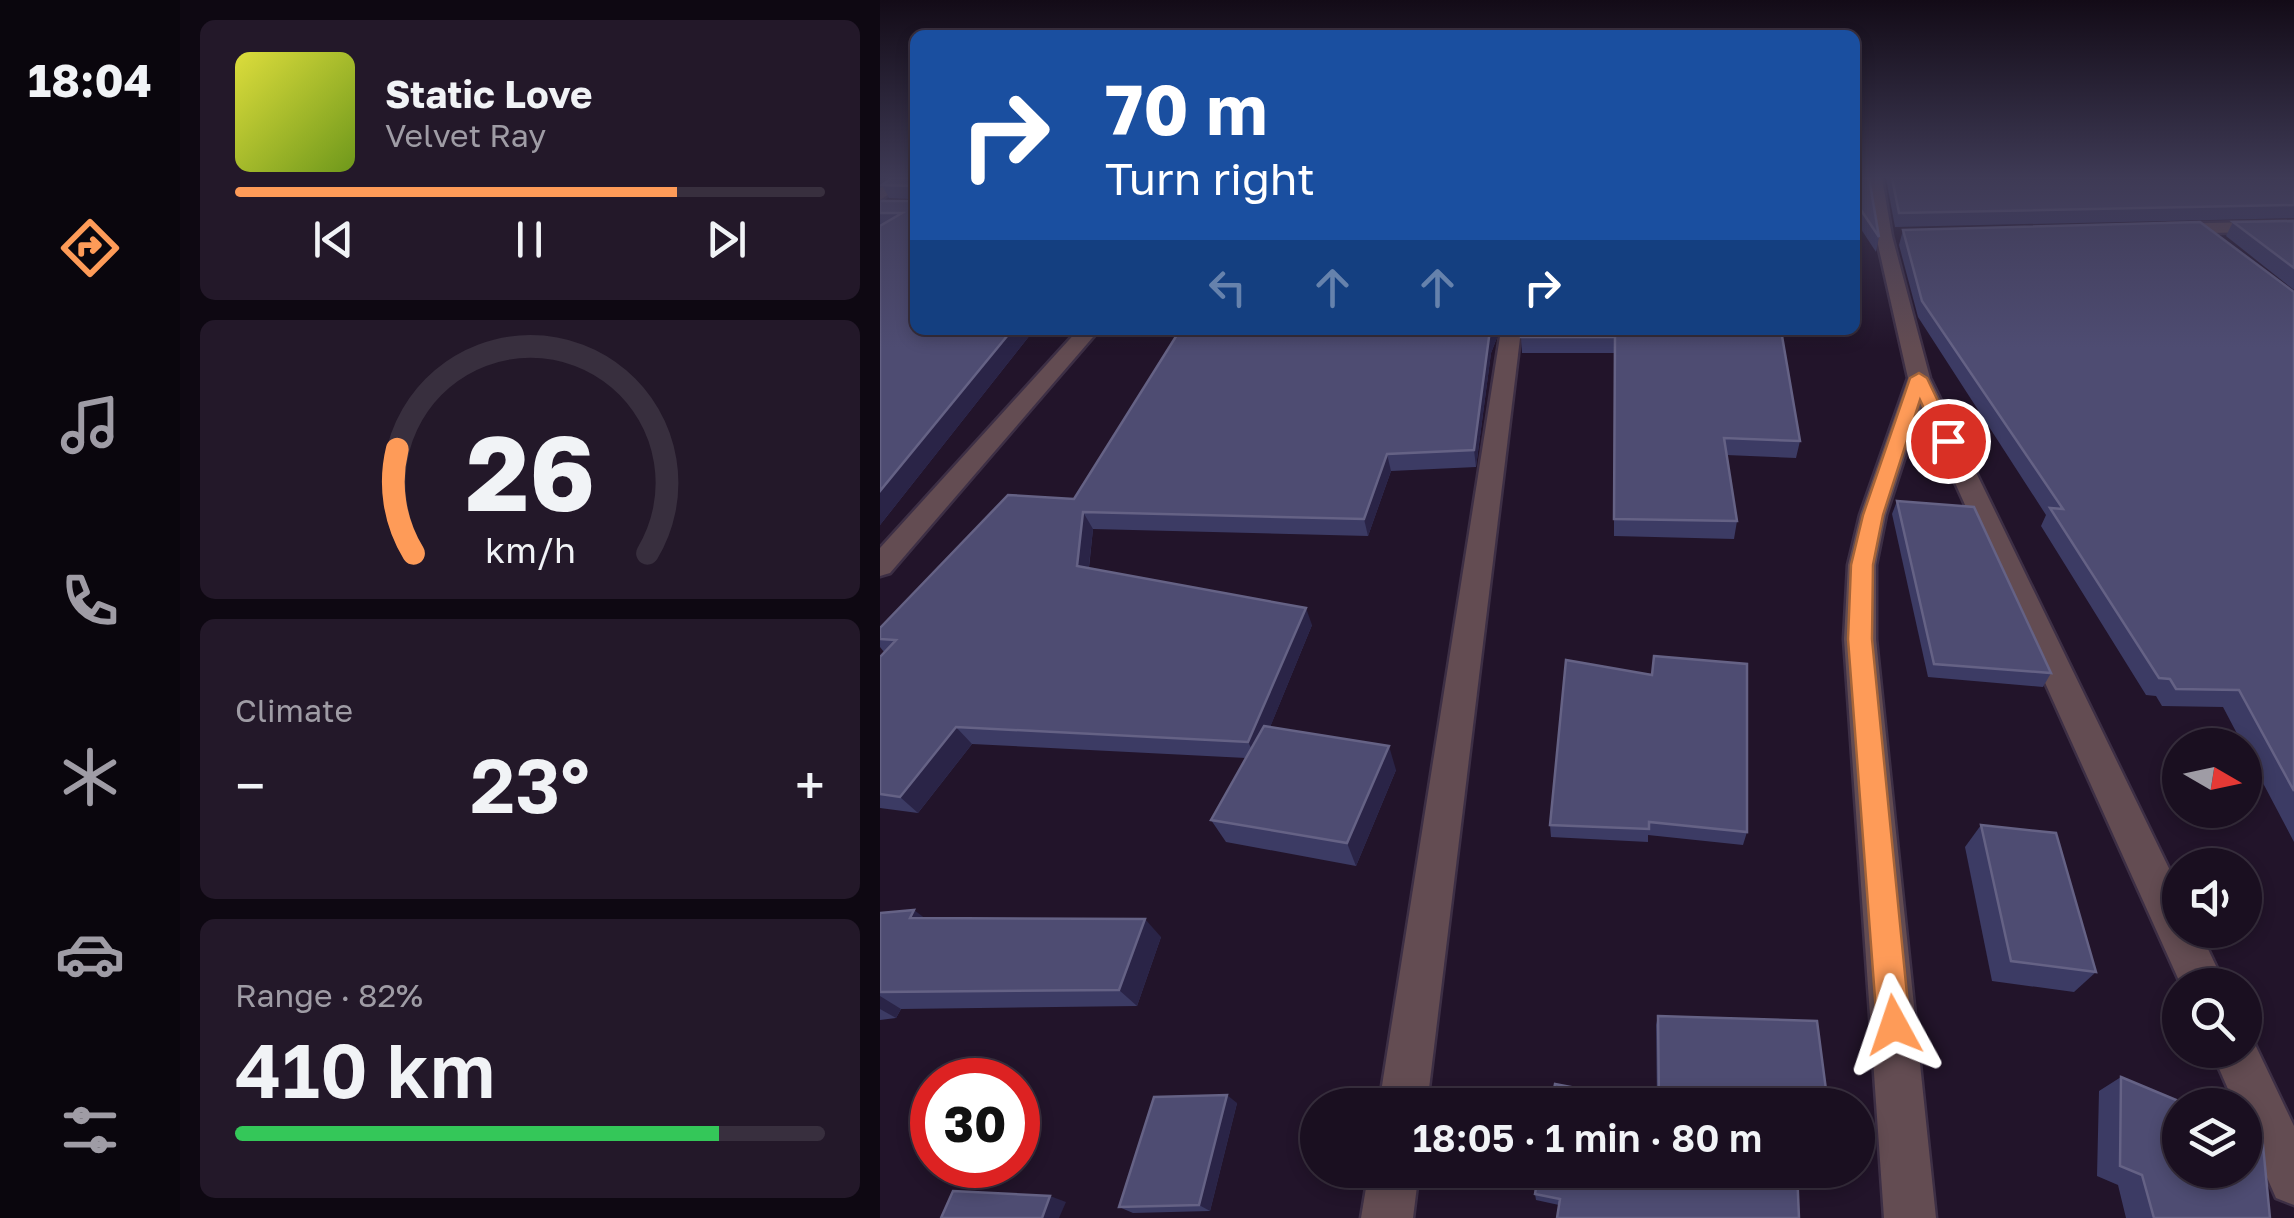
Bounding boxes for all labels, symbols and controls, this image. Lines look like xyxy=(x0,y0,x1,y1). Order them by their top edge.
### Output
text: 18:04 xyxy=(28,53,152,107)
text: 70 m xyxy=(1105,66,1267,150)
icon: right xyxy=(940,70,1070,200)
text: Static Love xyxy=(385,71,592,116)
text: Velvet Ray xyxy=(385,116,546,154)
text: Turn right xyxy=(1105,151,1315,205)
icon: previous xyxy=(306,212,361,267)
icon: pause xyxy=(502,212,557,267)
icon: next xyxy=(699,212,754,267)
icon: directions xyxy=(55,213,125,283)
icon: left xyxy=(1200,260,1255,315)
icon: ahead xyxy=(1305,260,1360,315)
icon: ahead xyxy=(1410,260,1465,315)
icon: right xyxy=(1515,260,1570,315)
icon: music xyxy=(55,390,125,460)
pin xyxy=(1906,399,1991,484)
text: 26 xyxy=(465,409,595,534)
icon: arrive xyxy=(1921,414,1976,469)
text: km/h xyxy=(485,528,575,571)
icon: phone xyxy=(55,566,125,636)
text: Climate xyxy=(235,691,353,729)
north arrow xyxy=(2162,728,2262,828)
map controls xyxy=(2162,728,2262,1188)
text: 23° xyxy=(470,739,590,830)
icon: climate xyxy=(55,742,125,812)
text: − xyxy=(235,752,265,818)
text: + xyxy=(795,752,825,818)
button: sound xyxy=(2162,848,2262,948)
icon: car xyxy=(55,919,125,989)
button: search xyxy=(2162,968,2262,1068)
position arrow xyxy=(1842,973,1946,1077)
text: Range · 82% xyxy=(235,976,423,1014)
text: 410 km xyxy=(235,1024,495,1115)
speed limit sign: 30 xyxy=(910,1058,1040,1188)
button: layers xyxy=(2162,1088,2262,1188)
icon: filters xyxy=(55,1095,125,1165)
text: 18:05 · 1 min · 80 m xyxy=(1413,1115,1762,1160)

